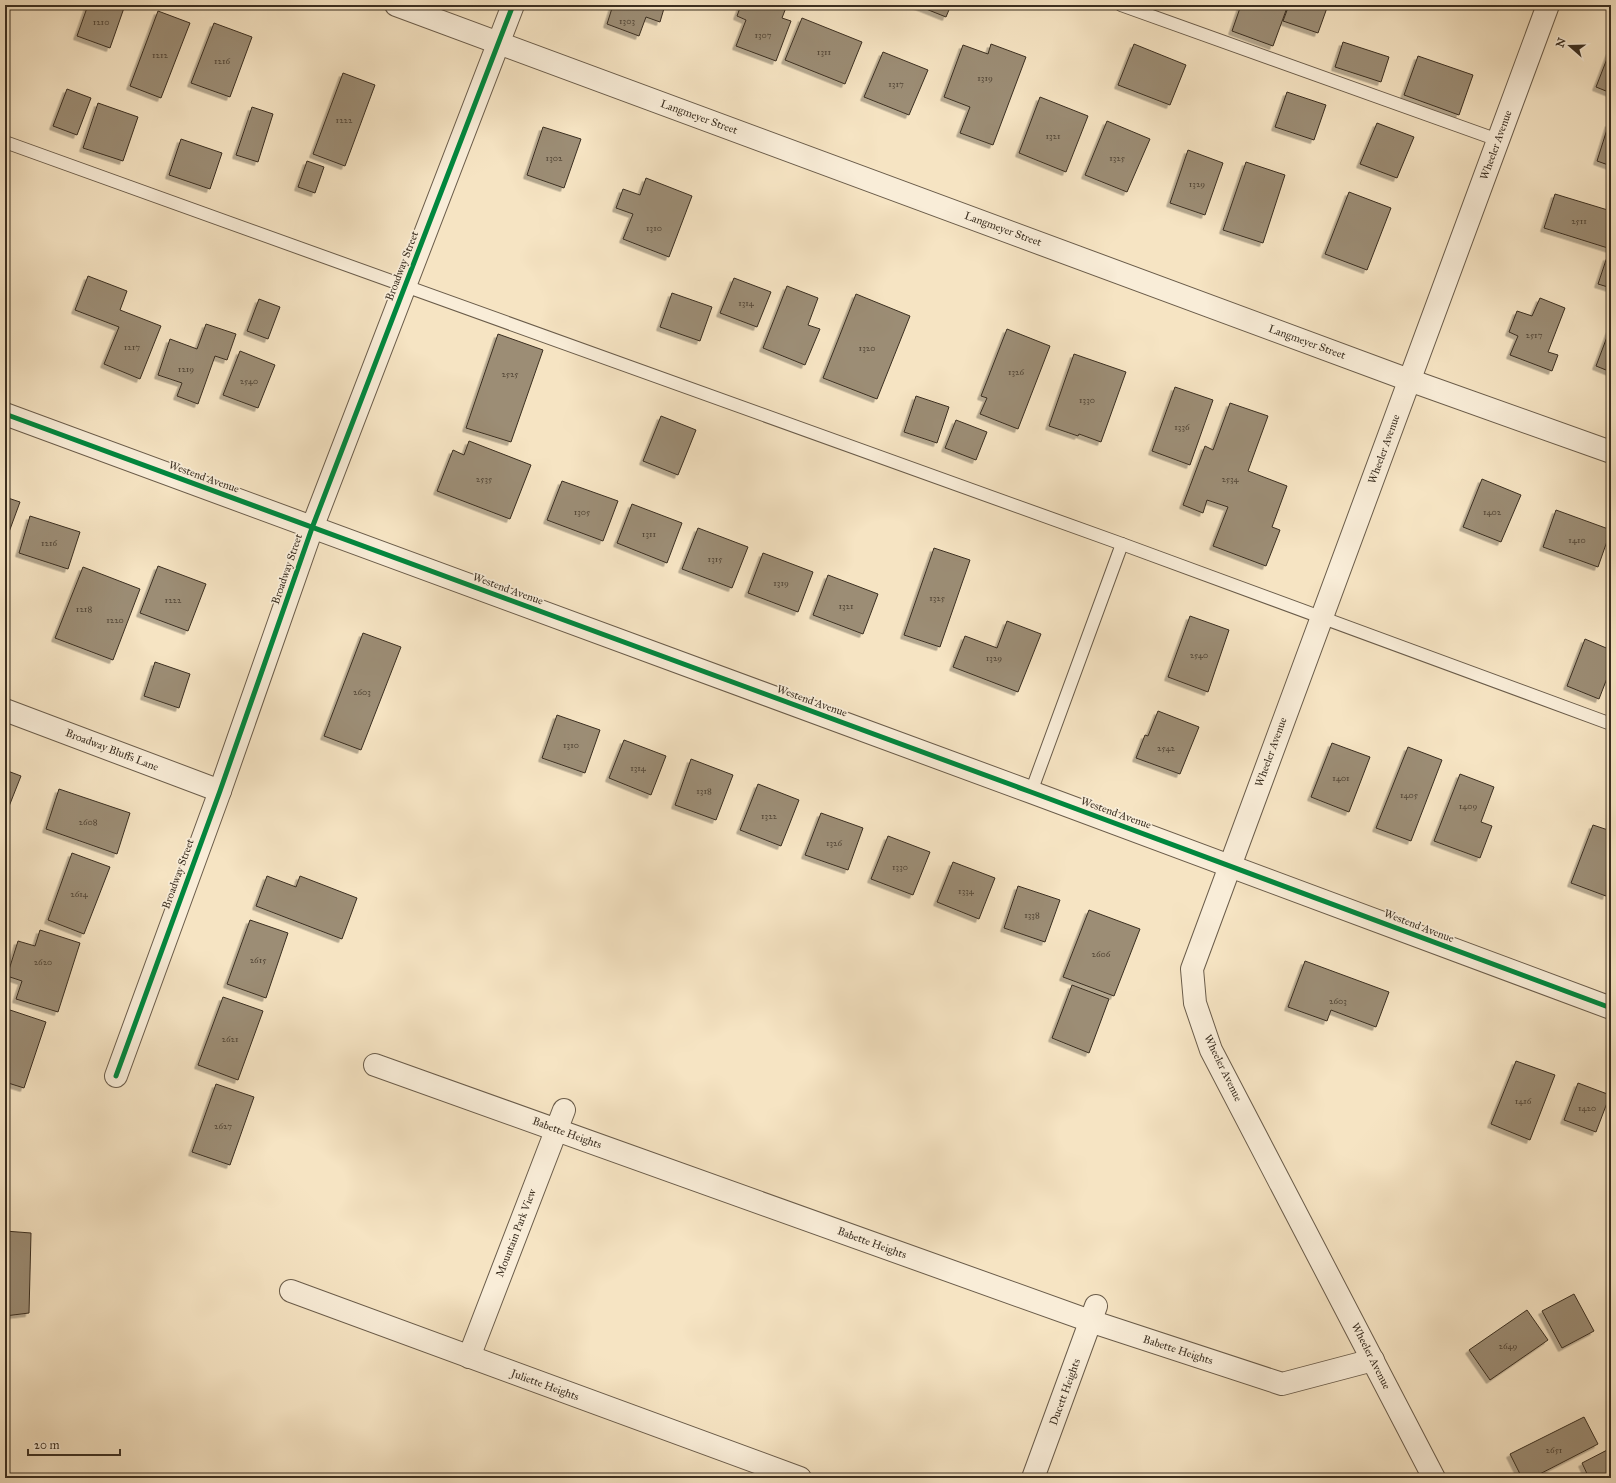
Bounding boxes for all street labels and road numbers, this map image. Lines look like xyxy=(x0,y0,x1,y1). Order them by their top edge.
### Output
street label: Langmeyer Street xyxy=(659,97,739,137)
street label: Wheeler Avenue xyxy=(1477,108,1515,181)
street label: Langmeyer Street xyxy=(963,209,1043,249)
street label: Broadway Street xyxy=(383,229,421,303)
street label: Langmeyer Street xyxy=(1267,322,1347,362)
street label: Wheeler Avenue xyxy=(1365,412,1403,485)
street label: Westend Avenue xyxy=(167,458,241,496)
street label: Broadway Street xyxy=(269,532,305,606)
street label: Westend Avenue xyxy=(471,570,545,608)
street label: Westend Avenue xyxy=(775,682,849,720)
street label: Wheeler Avenue xyxy=(1252,715,1290,788)
street label: Broadway Bluffs Lane xyxy=(64,726,161,774)
street label: Westend Avenue xyxy=(1079,794,1153,832)
street label: Broadway Street xyxy=(159,837,197,911)
street label: Westend Avenue xyxy=(1382,907,1456,945)
street label: Wheeler Avenue xyxy=(1201,1032,1245,1104)
street label: Babette Heights xyxy=(531,1114,603,1152)
street label: Mountain Park View xyxy=(493,1186,539,1279)
street label: Babette Heights xyxy=(836,1224,908,1262)
street label: Wheeler Avenue xyxy=(1349,1321,1394,1392)
street label: Babette Heights xyxy=(1141,1333,1215,1367)
street label: Ducett Heights xyxy=(1047,1357,1083,1427)
street label: Juliette Heights xyxy=(508,1366,581,1404)

